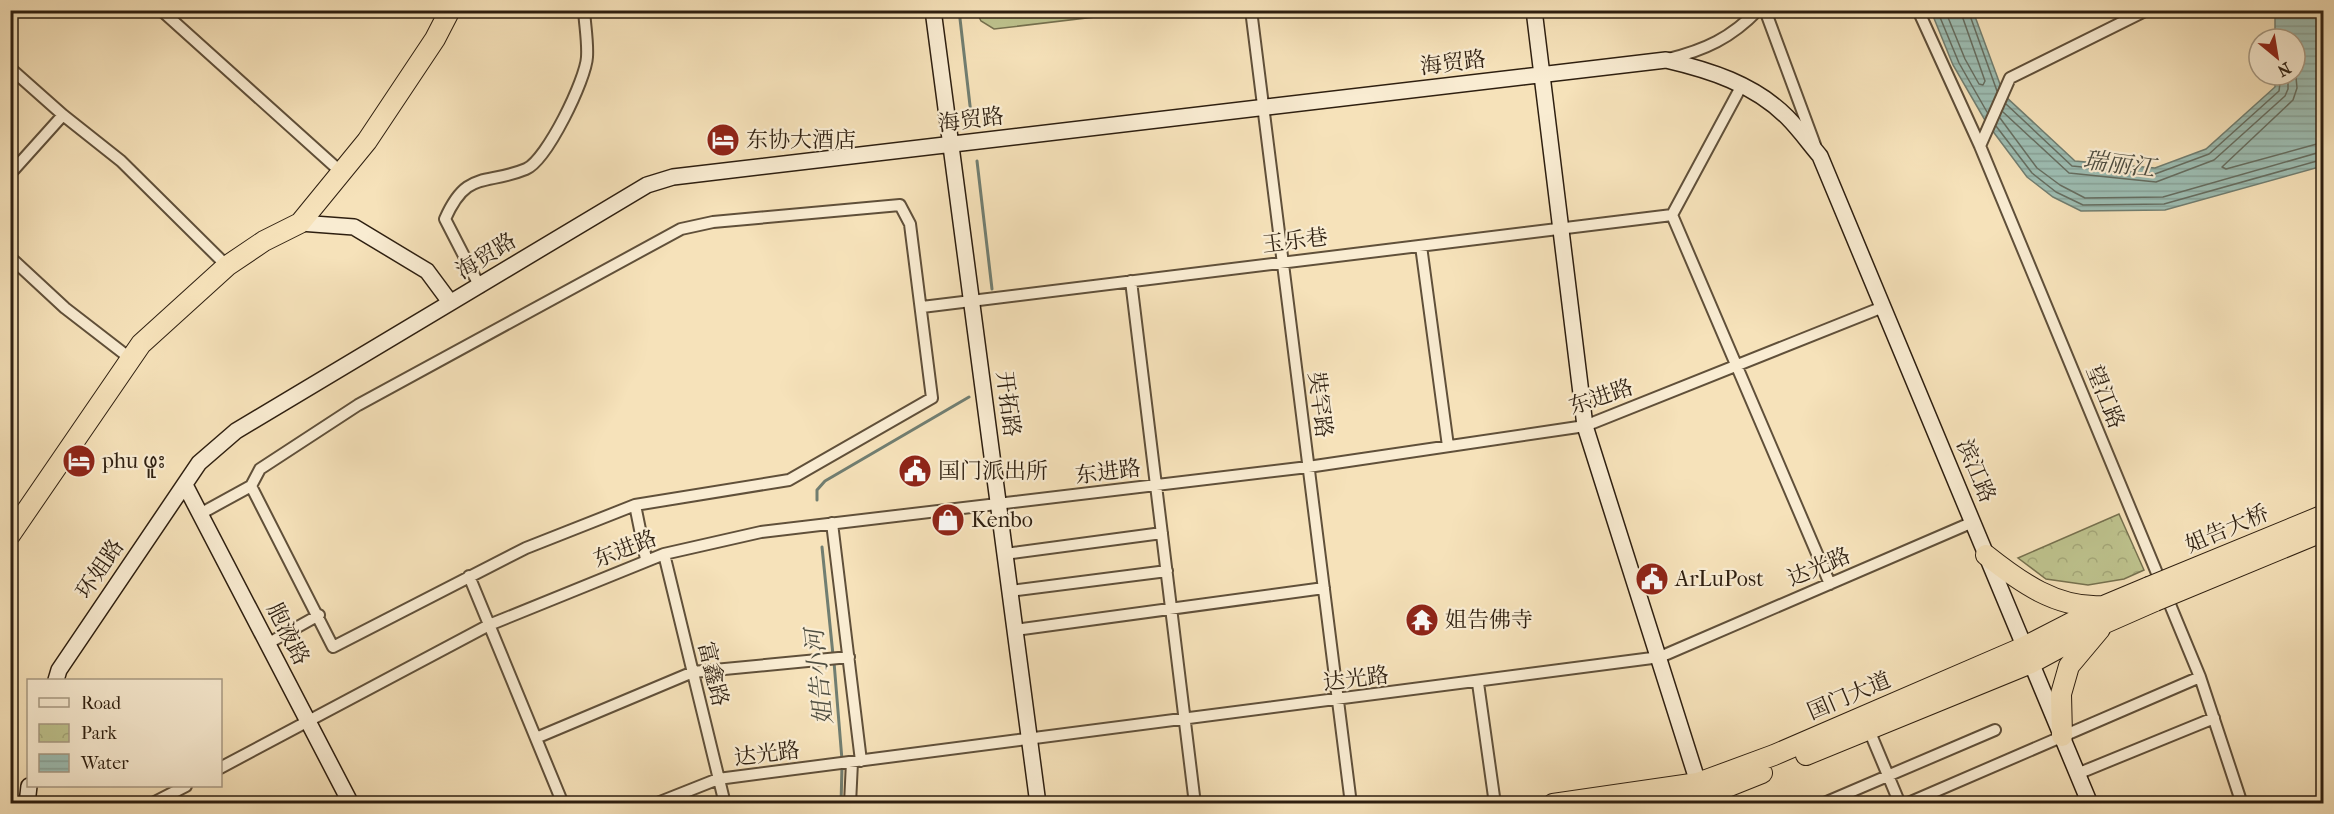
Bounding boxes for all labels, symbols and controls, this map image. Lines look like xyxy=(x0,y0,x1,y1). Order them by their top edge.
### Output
north arrow xyxy=(2247,27,2307,87)
street label: 海贸路 xyxy=(1419,46,1487,80)
text: N xyxy=(2273,58,2294,81)
street label: 海贸路 xyxy=(937,103,1005,137)
hotel icon: 东协大酒店 xyxy=(705,122,741,158)
place label: 东协大酒店 xyxy=(746,127,856,153)
water label: 瑞丽江 xyxy=(2082,146,2159,183)
street label: 玉乐巷 xyxy=(1261,224,1329,258)
street label: 海贸路 xyxy=(451,227,521,285)
street label: 望江路 xyxy=(2081,362,2129,432)
street label: 开拓路 xyxy=(991,370,1025,438)
street label: 奘罕路 xyxy=(1303,371,1337,439)
street label: 东进路 xyxy=(1566,374,1636,420)
street label: 滨江路 xyxy=(1951,436,2001,506)
hotel icon: phu ဖူး xyxy=(61,443,97,479)
place label: phu ဖူး xyxy=(101,448,165,478)
public building icon: 国门派出所 xyxy=(897,453,933,489)
street label: 东进路 xyxy=(1074,455,1142,489)
place label: 国门派出所 xyxy=(938,458,1048,484)
street label: 姐告大桥 xyxy=(2181,500,2273,558)
shop icon: Kenbo xyxy=(930,502,966,538)
place label: Kenbo xyxy=(971,507,1033,533)
street label: 东进路 xyxy=(590,525,660,573)
street label: 环姐路 xyxy=(71,534,129,604)
street label: 达光路 xyxy=(1784,542,1854,592)
public building icon: ArLuPost xyxy=(1634,561,1670,597)
place label: ArLuPost xyxy=(1674,566,1764,592)
street label: 胞液路 xyxy=(261,599,315,669)
temple icon: 姐告佛寺 xyxy=(1404,602,1440,638)
place label: 姐告佛寺 xyxy=(1445,607,1533,633)
water label: 姐告小河 xyxy=(800,624,838,726)
street label: 富鑫路 xyxy=(692,639,734,709)
street label: 达光路 xyxy=(1322,662,1390,696)
street label: 国门大道 xyxy=(1803,667,1895,725)
legend xyxy=(27,679,222,787)
text: Road xyxy=(81,693,121,714)
text: Park xyxy=(81,723,118,744)
street label: 达光路 xyxy=(733,737,801,771)
text: Water xyxy=(80,753,129,774)

